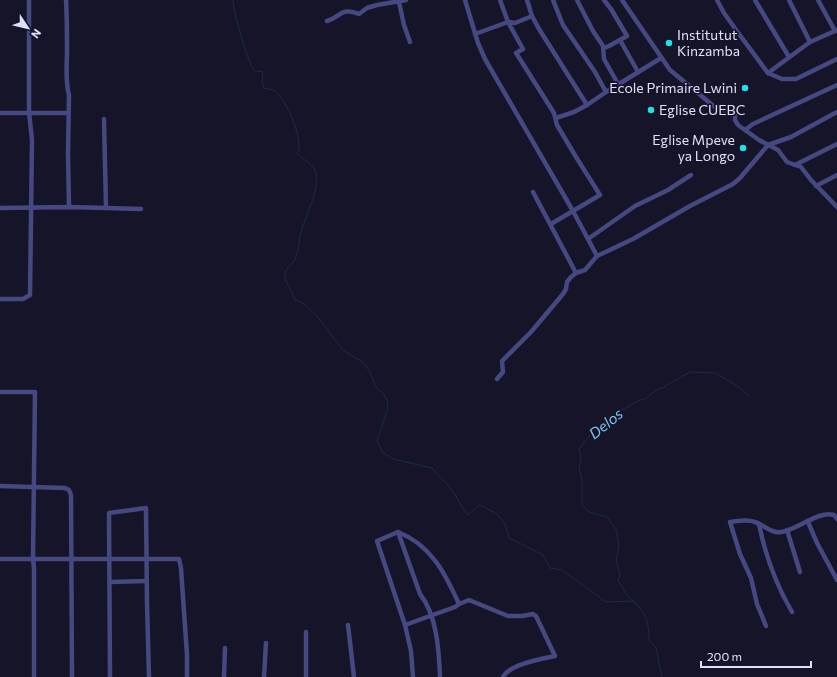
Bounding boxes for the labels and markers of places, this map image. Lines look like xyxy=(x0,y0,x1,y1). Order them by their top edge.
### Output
place label: Institutut Kinzamba xyxy=(677,26,740,59)
marker: Institutut Kinzamba xyxy=(664,38,674,48)
place label: Ecole Primaire Lwini xyxy=(609,79,737,96)
marker: Ecole Primaire Lwini xyxy=(740,83,750,93)
place label: Eglise CUEBC xyxy=(659,101,745,118)
marker: Eglise CUEBC xyxy=(646,105,656,115)
place label: Eglise Mpeve ya Longo xyxy=(652,131,735,164)
marker: Eglise Mpeve ya Longo xyxy=(738,143,748,153)

